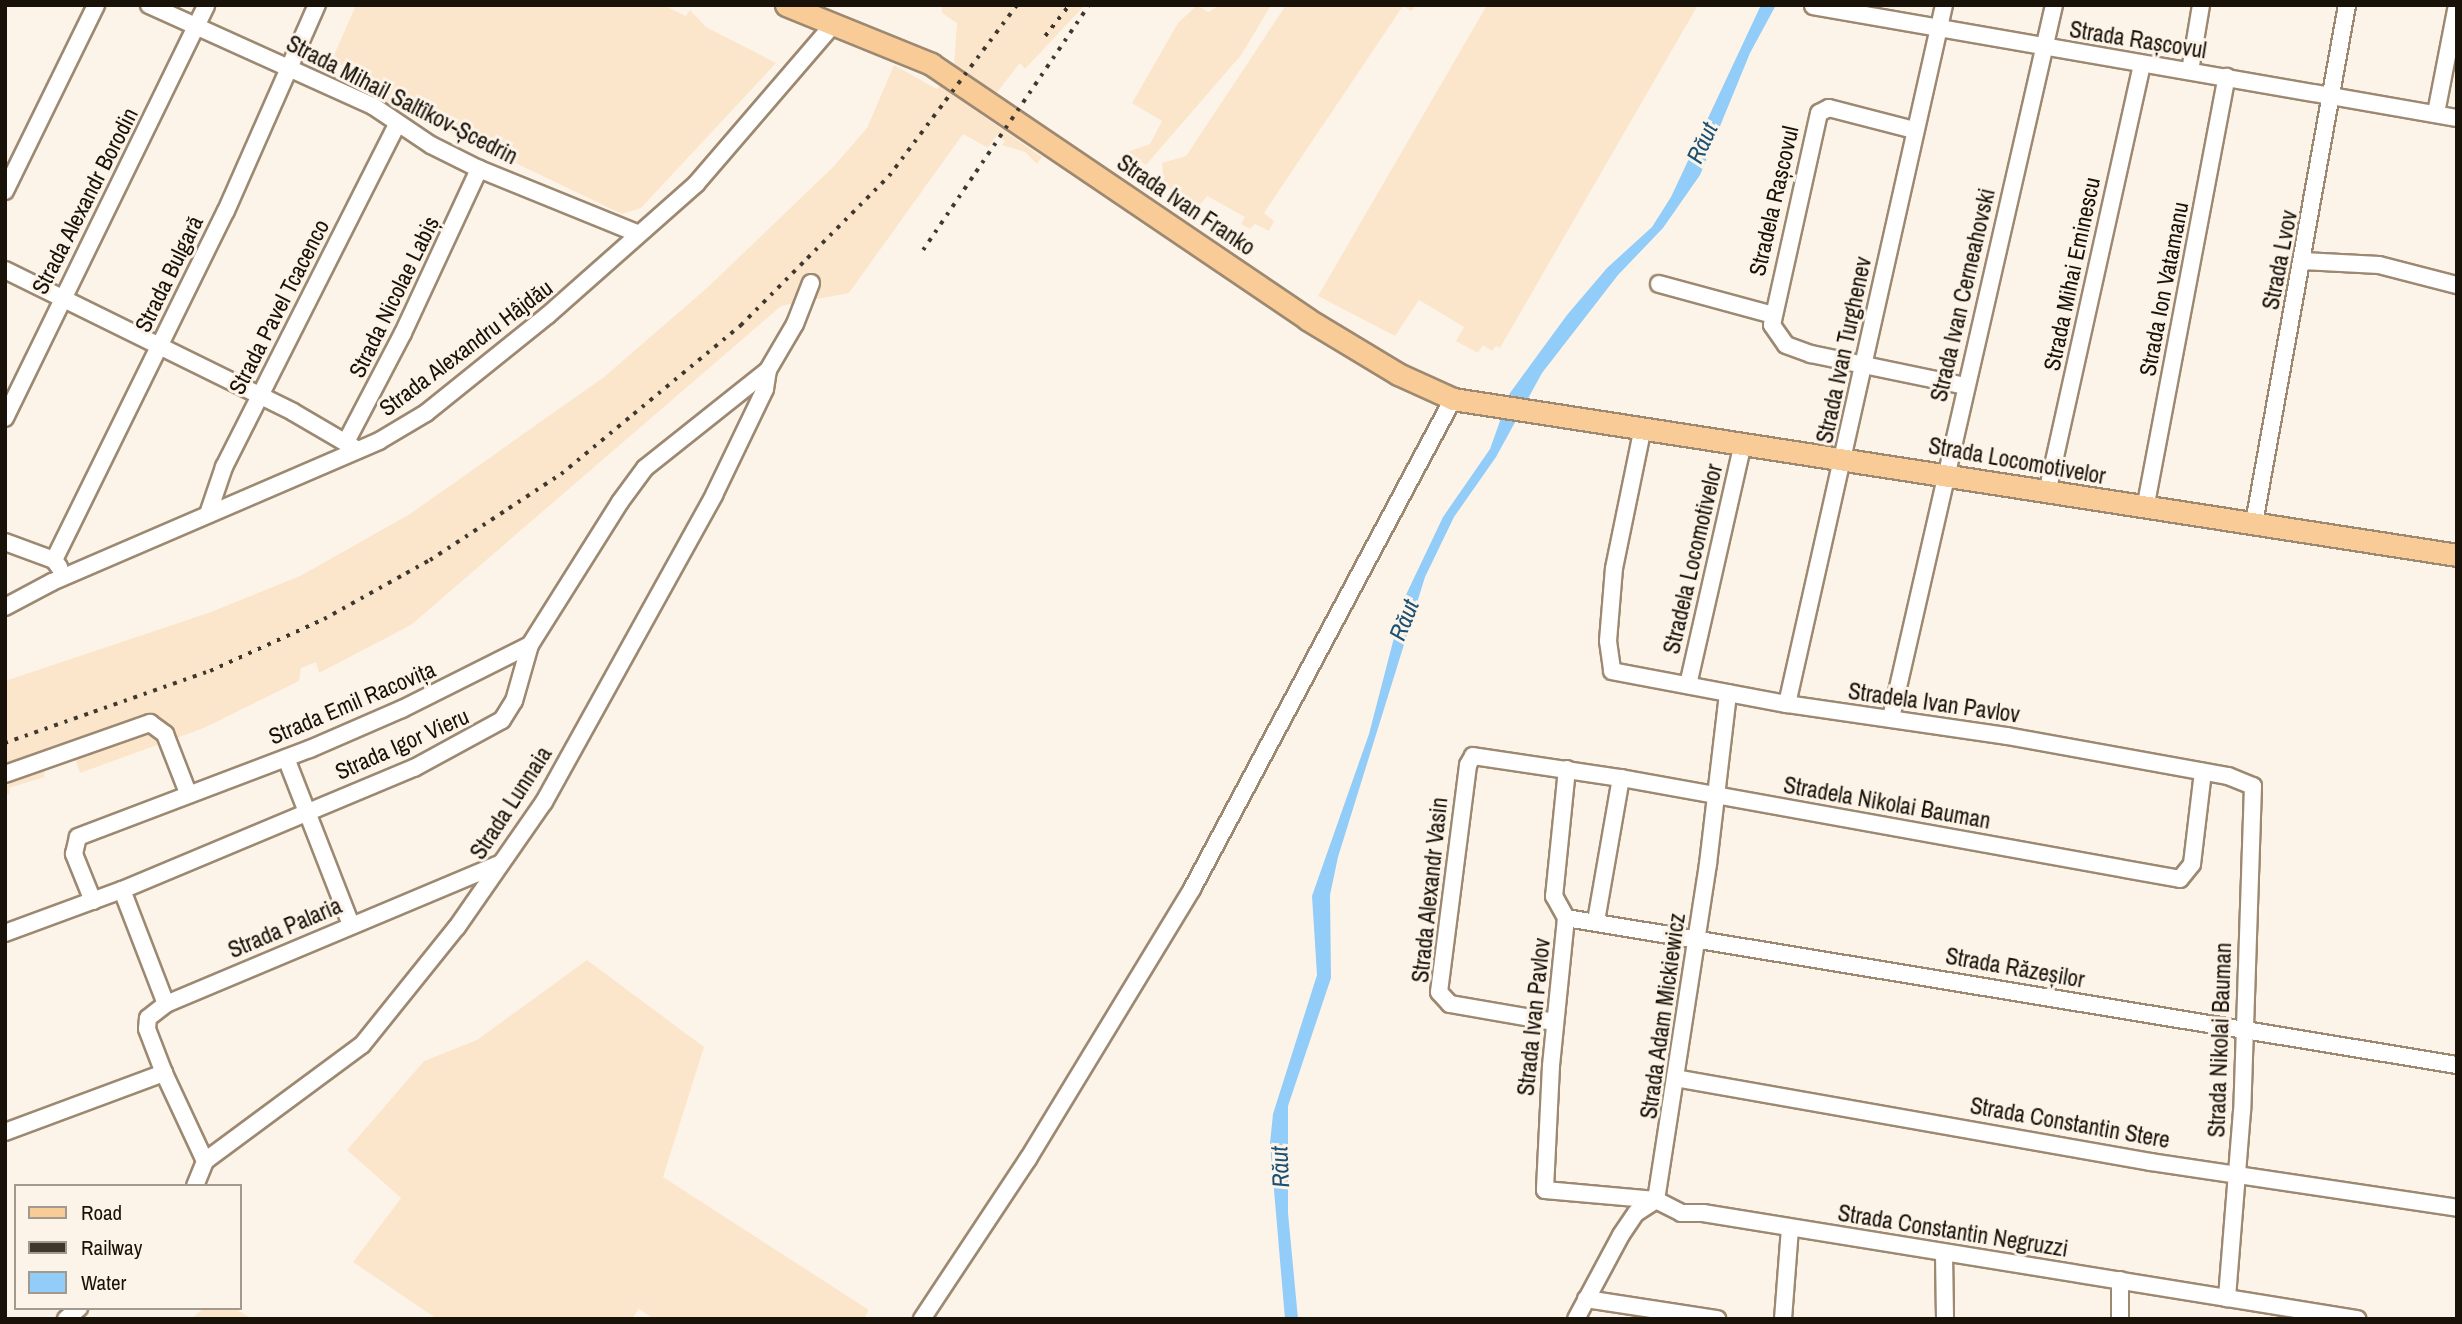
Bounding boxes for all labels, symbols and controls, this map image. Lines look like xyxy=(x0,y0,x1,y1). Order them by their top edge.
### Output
street label: Strada Rașcovul xyxy=(2068,16,2208,64)
street label: Strada Mihail Saltîkov-Șcedrin xyxy=(282,30,522,170)
street label: Strada Alexandr Borodin xyxy=(26,103,144,299)
water label: Răut xyxy=(1680,118,1724,168)
street label: Stradela Rașcovul xyxy=(1743,123,1805,279)
street label: Strada Ivan Franko xyxy=(1112,149,1260,261)
street label: Strada Mihai Eminescu xyxy=(2038,175,2106,373)
street label: Strada Ivan Cerneahovski xyxy=(1925,186,2001,404)
street label: Strada Ion Vatamanu xyxy=(2134,200,2194,378)
street label: Strada Lvov xyxy=(2257,208,2303,312)
street label: Strada Bulgară xyxy=(129,211,209,337)
street label: Strada Nicolae Labiș xyxy=(343,212,445,382)
street label: Strada Pavel Tcacenco xyxy=(223,215,335,399)
street label: Strada Ivan Turghenev xyxy=(1811,254,1877,446)
street label: Strada Alexandru Hâjdău xyxy=(374,274,558,422)
street label: Strada Locomotivelor xyxy=(1926,432,2108,490)
street label: Stradela Locomotivelor xyxy=(1658,461,1728,657)
water label: Răut xyxy=(1383,595,1425,645)
street label: Strada Emil Racovița xyxy=(265,655,439,751)
street label: Stradela Ivan Pavlov xyxy=(1846,677,2022,729)
street label: Strada Igor Vieru xyxy=(331,702,473,786)
street label: Strada Lunnaia xyxy=(464,741,558,865)
street label: Stradela Nikolai Bauman xyxy=(1781,771,1993,835)
street label: Strada Alexandr Vasin xyxy=(1406,795,1454,985)
street label: Strada Palaria xyxy=(224,892,346,964)
street label: Strada Adam Mickiewicz xyxy=(1635,911,1691,1121)
street label: Strada Ivan Pavlov xyxy=(1512,937,1556,1097)
street label: Strada Răzeșilor xyxy=(1943,942,2087,994)
street label: Strada Nikolai Bauman xyxy=(2203,942,2237,1138)
street label: Strada Constantin Stere xyxy=(1968,1092,2172,1154)
water label: Răut xyxy=(1265,1145,1295,1189)
legend xyxy=(14,1184,242,1310)
text: Road xyxy=(81,1198,122,1227)
street label: Strada Constantin Negruzzi xyxy=(1836,1199,2070,1263)
text: Railway xyxy=(81,1233,142,1262)
text: Water xyxy=(81,1268,126,1297)

